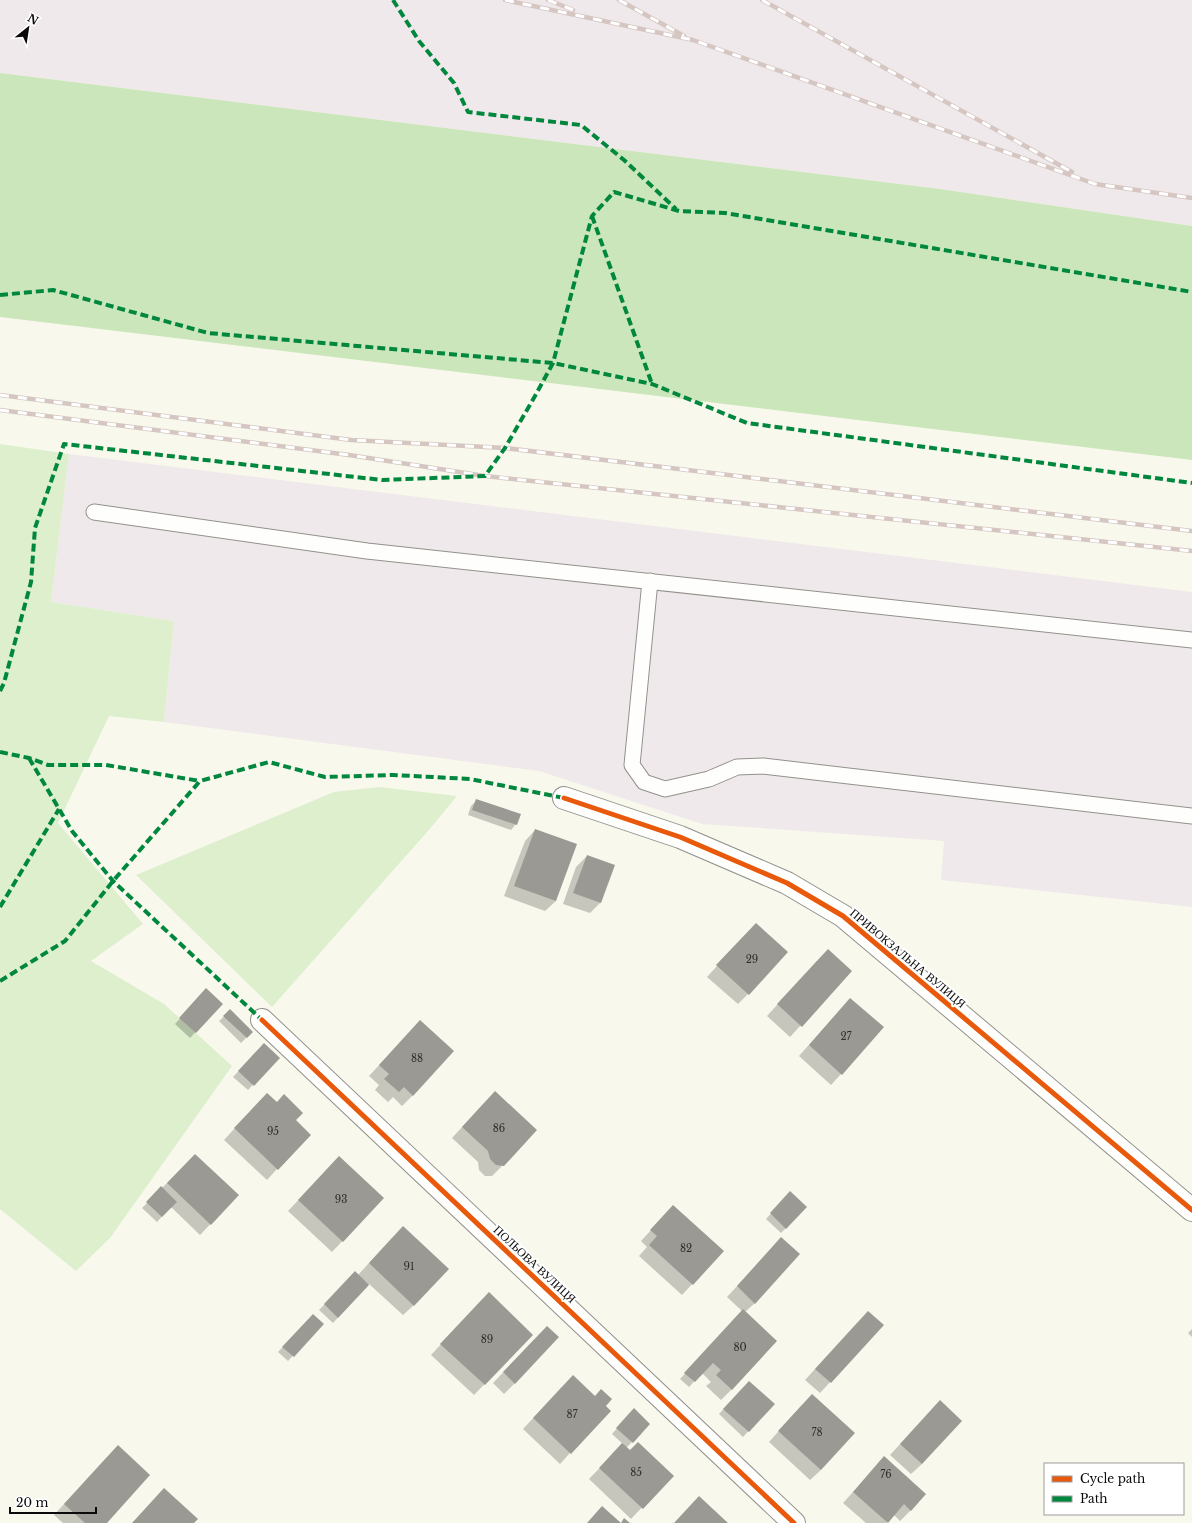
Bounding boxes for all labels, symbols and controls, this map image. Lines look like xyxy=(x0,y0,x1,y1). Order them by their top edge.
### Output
north arrow xyxy=(8,8,48,48)
text: N xyxy=(25,11,42,28)
street label: ПРИВОКЗАЛЬНА ВУЛИЦЯ xyxy=(847,905,969,1011)
house number: 29 xyxy=(746,953,758,966)
house number: 27 xyxy=(840,1030,853,1043)
house number: 88 xyxy=(411,1052,423,1065)
house number: 86 xyxy=(493,1122,505,1135)
house number: 95 xyxy=(267,1125,279,1138)
house number: 93 xyxy=(335,1193,347,1206)
street label: ПОЛЬОВА ВУЛИЦЯ xyxy=(491,1222,579,1306)
house number: 82 xyxy=(680,1242,692,1255)
house number: 91 xyxy=(404,1260,414,1273)
house number: 89 xyxy=(481,1333,493,1346)
house number: 80 xyxy=(733,1341,747,1354)
house number: 87 xyxy=(566,1408,579,1421)
house number: 78 xyxy=(811,1426,823,1439)
legend xyxy=(1044,1463,1184,1515)
house number: 85 xyxy=(630,1466,642,1479)
house number: 76 xyxy=(880,1468,892,1481)
text: Cycle path xyxy=(1080,1471,1145,1486)
scale bar xyxy=(10,1489,96,1515)
text: Path xyxy=(1080,1491,1108,1506)
text: 20 m xyxy=(16,1495,48,1510)

